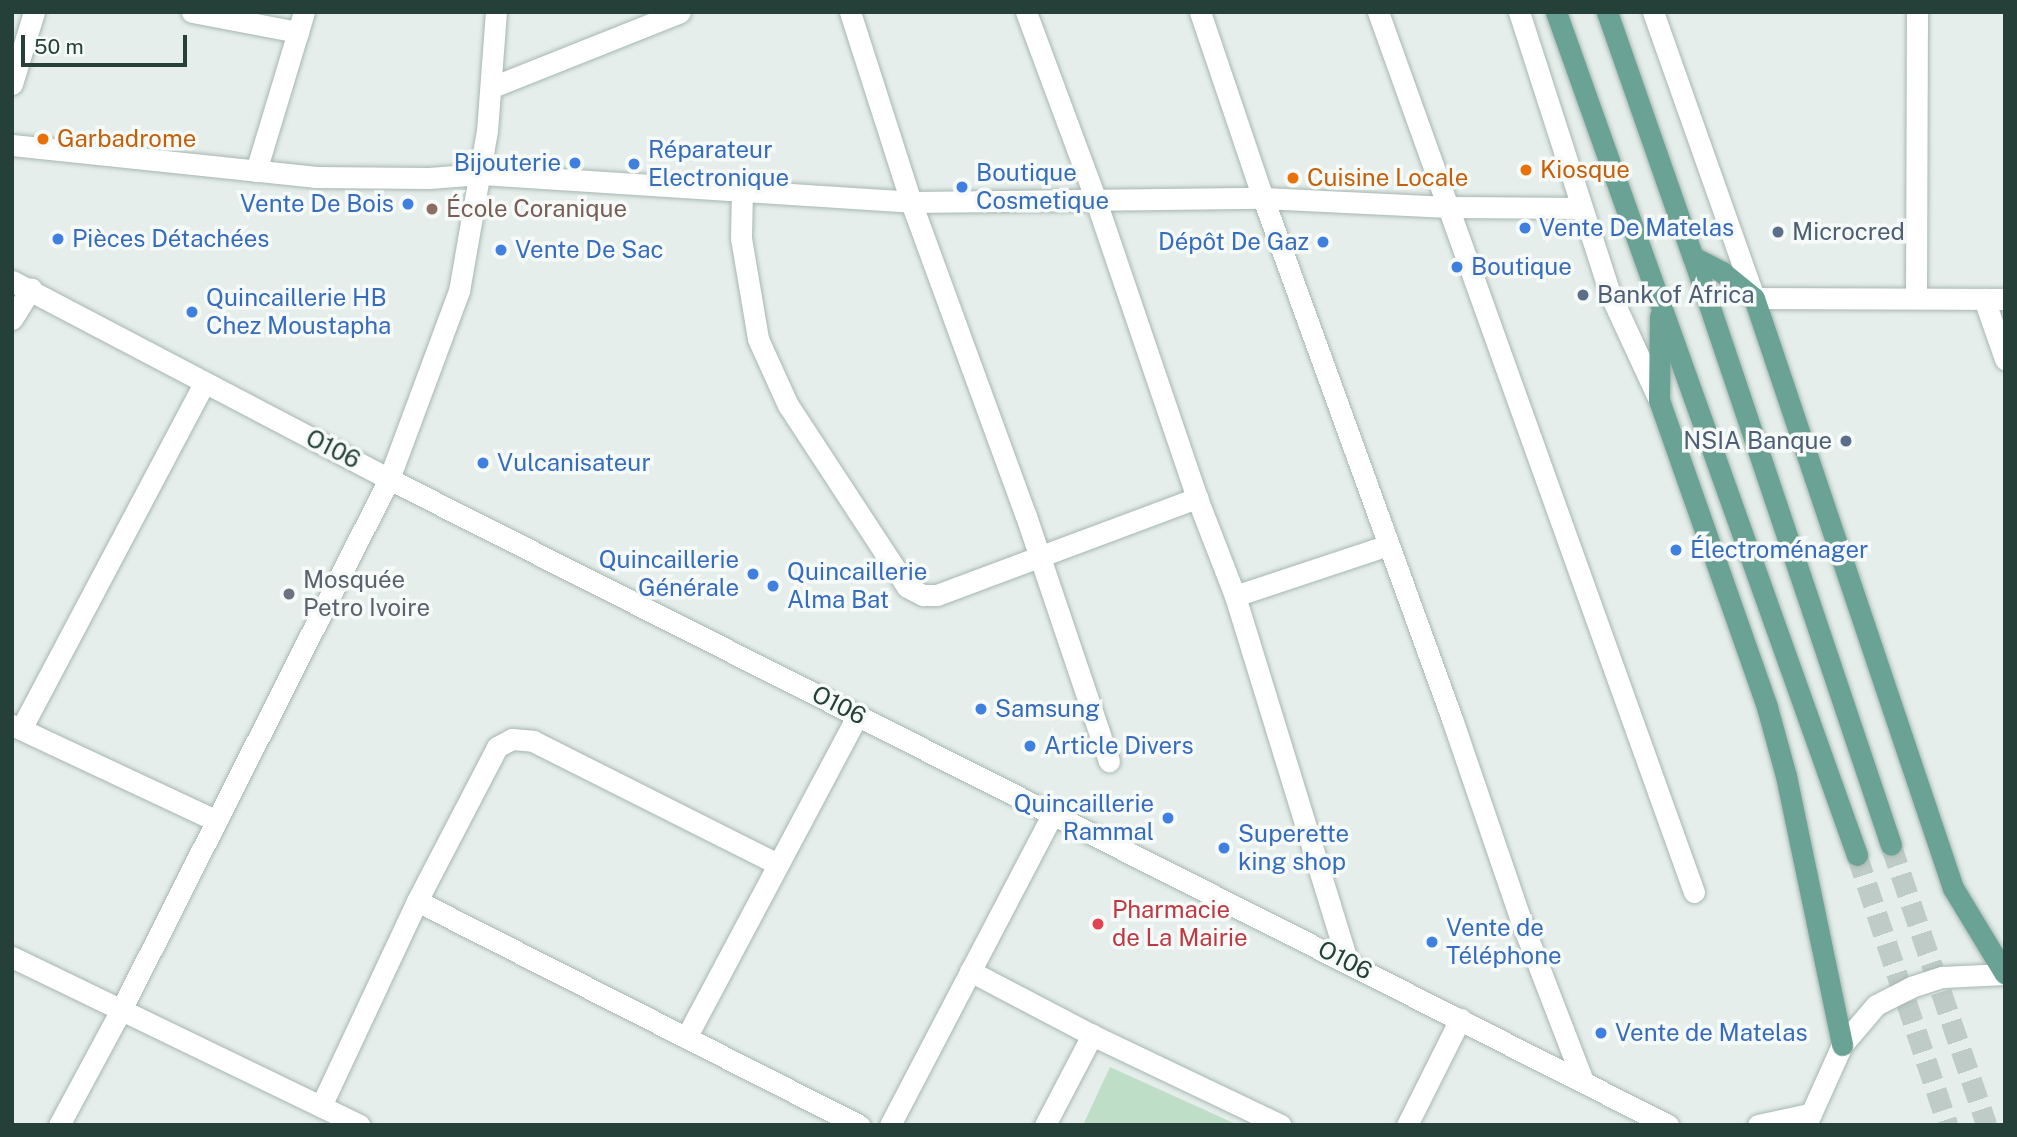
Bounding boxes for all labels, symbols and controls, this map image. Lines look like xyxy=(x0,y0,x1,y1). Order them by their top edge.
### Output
scale bar xyxy=(24,21,191,65)
text: 50 m xyxy=(34,34,84,59)
place label: Garbadrome xyxy=(57,125,196,153)
marker: Garbadrome xyxy=(35,131,51,147)
place label: Réparateur Electronique xyxy=(648,136,789,192)
place label: Bijouterie xyxy=(454,149,561,177)
marker: Bijouterie xyxy=(567,155,583,171)
marker: Réparateur Electronique xyxy=(626,156,642,172)
place label: Kiosque xyxy=(1540,156,1630,184)
place label: Boutique Cosmetique xyxy=(976,159,1109,215)
marker: Kiosque xyxy=(1518,162,1534,178)
place label: Cuisine Locale xyxy=(1307,164,1468,192)
marker: Cuisine Locale xyxy=(1285,170,1301,186)
marker: Boutique Cosmetique xyxy=(954,179,970,195)
place label: Vente De Bois xyxy=(240,190,394,218)
place label: École Coranique xyxy=(446,195,627,223)
marker: Vente De Bois xyxy=(400,196,416,212)
marker: École Coranique xyxy=(424,201,440,217)
place label: Vente De Matelas xyxy=(1539,214,1734,242)
place label: Microcred xyxy=(1792,218,1905,246)
marker: Vente De Matelas xyxy=(1517,220,1533,236)
marker: Microcred xyxy=(1770,224,1786,240)
place label: Pièces Détachées xyxy=(72,225,269,253)
place label: Dépôt De Gaz xyxy=(1158,228,1309,256)
marker: Pièces Détachées xyxy=(50,231,66,247)
marker: Dépôt De Gaz xyxy=(1315,234,1331,250)
place label: Vente De Sac xyxy=(515,236,664,264)
marker: Vente De Sac xyxy=(493,242,509,258)
place label: Boutique xyxy=(1471,253,1572,281)
marker: Boutique xyxy=(1449,259,1465,275)
place label: Bank of Africa xyxy=(1597,281,1755,309)
place label: Quincaillerie HB Chez Moustapha xyxy=(206,284,391,340)
marker: Bank of Africa xyxy=(1575,287,1591,303)
marker: Quincaillerie HB Chez Moustapha xyxy=(184,304,200,320)
street label: O106 xyxy=(301,423,365,475)
place label: NSIA Banque xyxy=(1683,427,1832,455)
marker: NSIA Banque xyxy=(1838,433,1854,449)
place label: Vulcanisateur xyxy=(497,449,651,477)
marker: Vulcanisateur xyxy=(475,455,491,471)
place label: Électroménager xyxy=(1690,536,1868,564)
marker: Électroménager xyxy=(1668,542,1684,558)
place label: Quincaillerie Générale xyxy=(599,546,739,602)
place label: Quincaillerie Alma Bat xyxy=(787,558,927,614)
place label: Mosquée Petro Ivoire xyxy=(303,566,430,622)
marker: Quincaillerie Générale xyxy=(745,566,761,582)
marker: Quincaillerie Alma Bat xyxy=(765,578,781,594)
marker: Mosquée Petro Ivoire xyxy=(281,586,297,602)
street label: O106 xyxy=(807,679,871,731)
place label: Samsung xyxy=(995,695,1100,723)
marker: Samsung xyxy=(973,701,989,717)
place label: Article Divers xyxy=(1044,732,1194,760)
marker: Article Divers xyxy=(1022,738,1038,754)
place label: Quincaillerie Rammal xyxy=(1014,790,1154,846)
marker: Quincaillerie Rammal xyxy=(1160,810,1176,826)
place label: Superette king shop xyxy=(1238,820,1349,876)
marker: Superette king shop xyxy=(1216,840,1232,856)
place label: Pharmacie de La Mairie xyxy=(1112,896,1248,952)
place label: Vente de Téléphone xyxy=(1446,914,1562,970)
marker: Pharmacie de La Mairie xyxy=(1090,916,1106,932)
street label: O106 xyxy=(1313,934,1377,986)
marker: Vente de Téléphone xyxy=(1424,934,1440,950)
place label: Vente de Matelas xyxy=(1615,1019,1808,1047)
marker: Vente de Matelas xyxy=(1593,1025,1609,1041)

